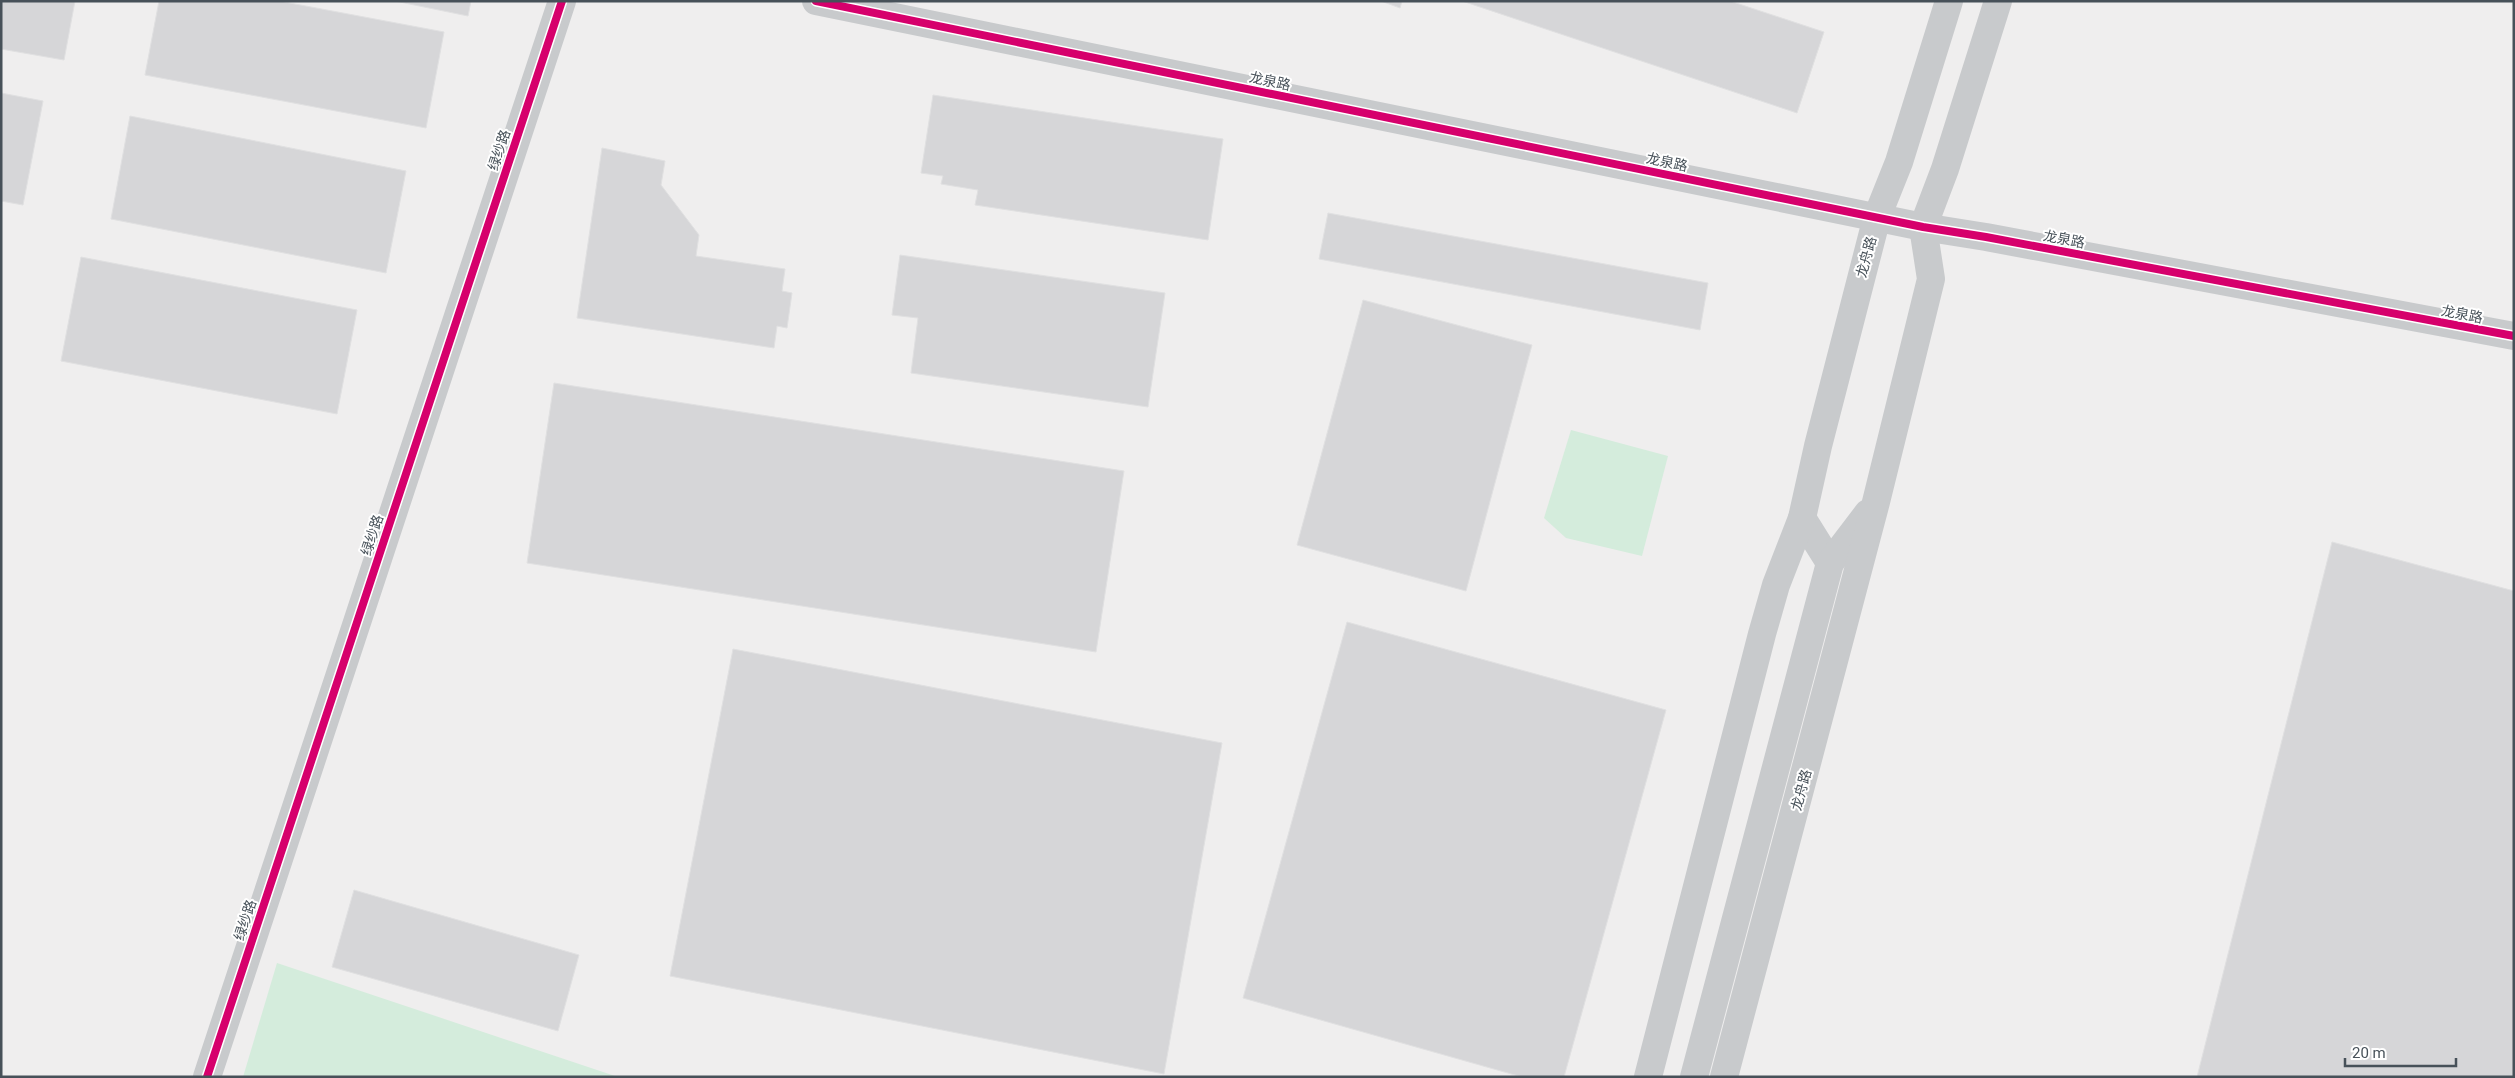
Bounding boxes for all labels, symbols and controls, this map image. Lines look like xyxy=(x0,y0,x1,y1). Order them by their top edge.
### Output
street label: 龙泉路 xyxy=(1248,69,1292,93)
street label: 绿纱路 xyxy=(485,128,513,172)
street label: 龙泉路 xyxy=(1645,150,1689,174)
street label: 龙泉路 xyxy=(2042,227,2086,251)
street label: 龙舟路 xyxy=(1853,235,1879,279)
street label: 龙泉路 xyxy=(2440,302,2484,326)
street label: 绿纱路 xyxy=(358,513,386,557)
street label: 龙舟路 xyxy=(1788,768,1814,812)
street label: 绿纱路 xyxy=(231,898,259,942)
scale bar xyxy=(2345,1036,2456,1068)
text: 20 m xyxy=(2352,1044,2386,1062)

